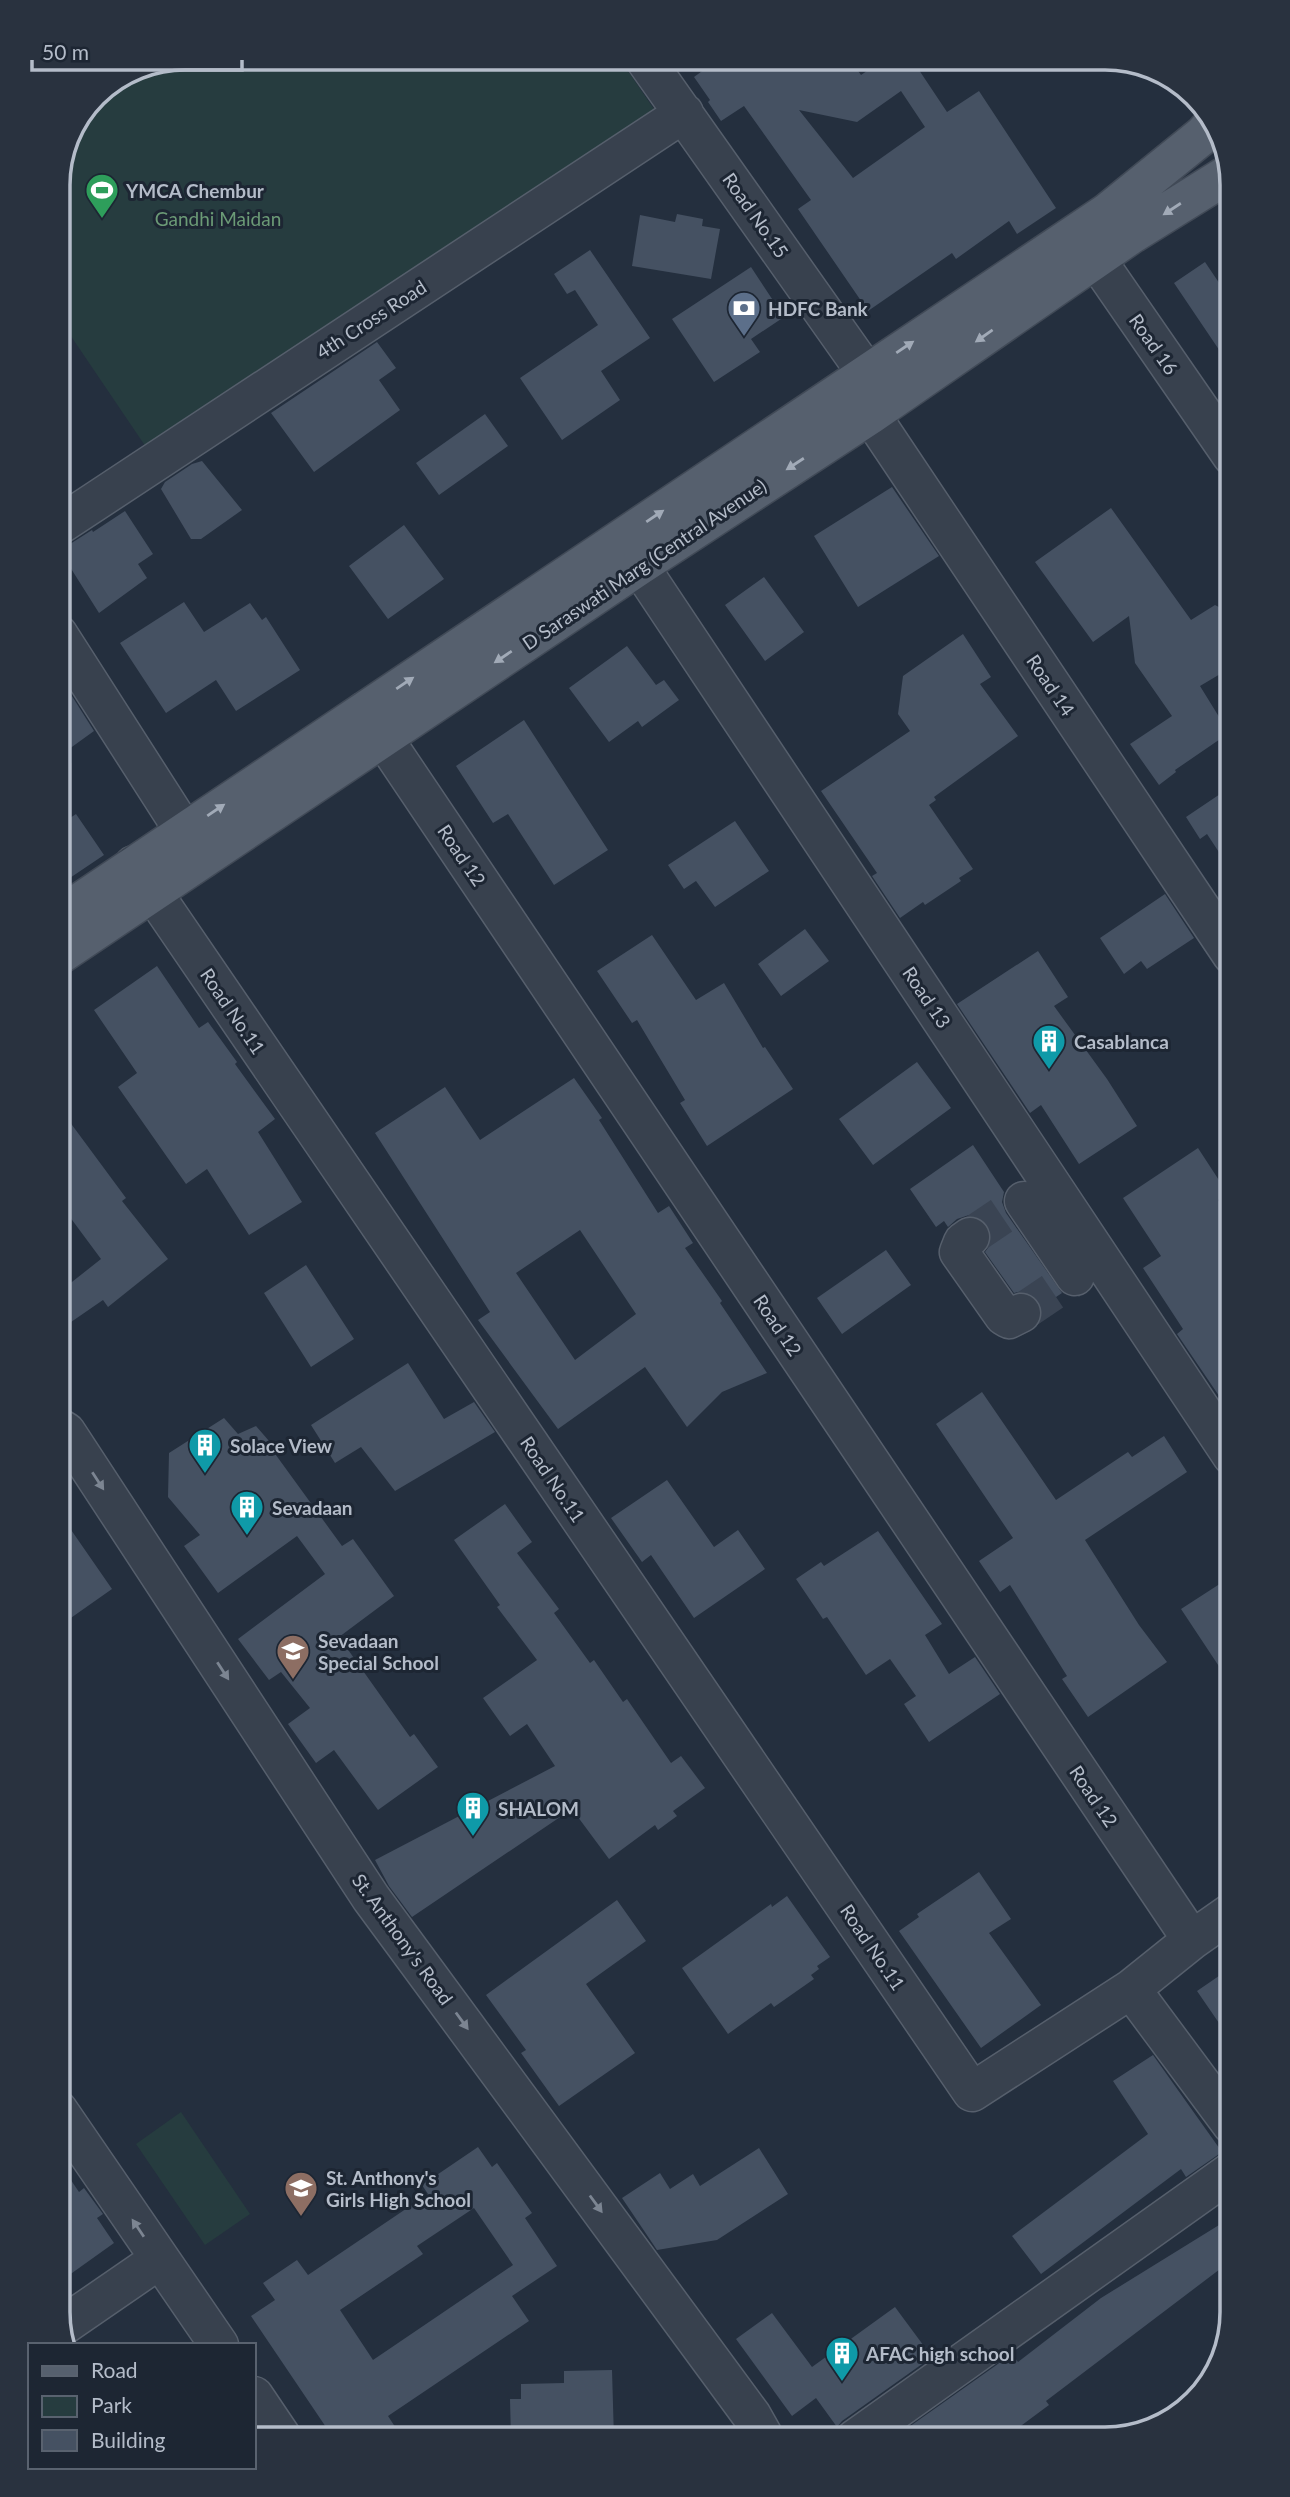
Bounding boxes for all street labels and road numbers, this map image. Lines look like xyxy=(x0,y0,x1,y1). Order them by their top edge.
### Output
street label: Road No.15 xyxy=(718,168,794,262)
street label: 4th Cross Road xyxy=(312,275,430,363)
street label: Road 16 xyxy=(1125,309,1183,379)
street label: D Saraswati Marg (Central Avenue) xyxy=(518,474,770,654)
street label: Road 14 xyxy=(1022,650,1080,720)
street label: Road 12 xyxy=(433,820,491,890)
street label: Road 13 xyxy=(898,962,956,1032)
street label: Road No.11 xyxy=(196,964,270,1058)
street label: Road 12 xyxy=(749,1290,807,1360)
street label: Road No.11 xyxy=(516,1432,590,1526)
street label: Road 12 xyxy=(1065,1761,1123,1831)
street label: St. Anthony's Road xyxy=(348,1869,458,2009)
street label: Road No.11 xyxy=(836,1900,910,1994)

